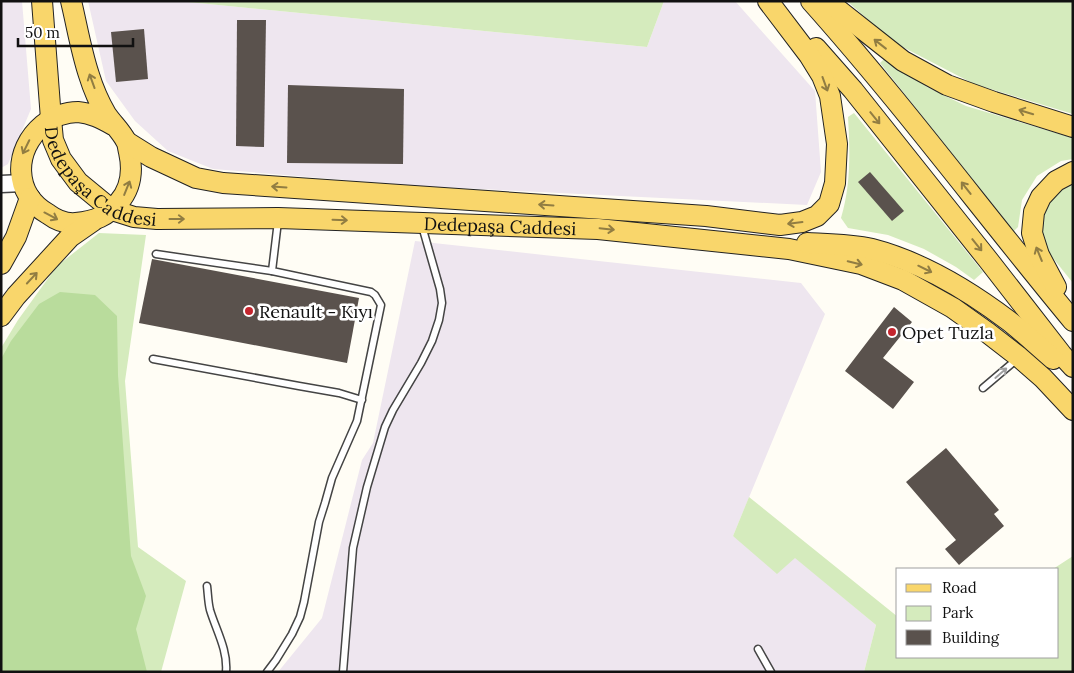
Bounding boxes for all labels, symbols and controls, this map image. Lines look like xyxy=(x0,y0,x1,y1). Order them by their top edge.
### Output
scale bar xyxy=(18,15,132,47)
text: 50 m xyxy=(25,23,60,42)
one-way arrow xyxy=(874,38,887,49)
one-way arrow xyxy=(86,74,95,89)
one-way arrow xyxy=(821,76,830,91)
one-way arrow xyxy=(1019,107,1035,117)
one-way arrow xyxy=(870,111,881,124)
street label: Dedepaşa Caddesi xyxy=(40,125,157,230)
one-way arrow xyxy=(21,139,31,154)
one-way arrow xyxy=(123,181,132,196)
one-way arrow xyxy=(271,182,287,192)
one-way arrow xyxy=(960,182,971,195)
one-way arrow xyxy=(538,200,554,210)
one-way arrow xyxy=(43,211,58,221)
street label: Dedepaşa Caddesi xyxy=(423,212,577,240)
one-way arrow xyxy=(169,214,185,224)
one-way arrow xyxy=(332,216,348,225)
one-way arrow xyxy=(787,218,803,228)
one-way arrow xyxy=(599,225,615,234)
one-way arrow xyxy=(971,238,982,251)
one-way arrow xyxy=(1034,247,1044,262)
one-way arrow xyxy=(846,259,862,268)
one-way arrow xyxy=(917,265,932,274)
one-way arrow xyxy=(26,272,38,285)
place label: Renault - Kıyı xyxy=(259,300,373,323)
marker: Renault - Kıyı xyxy=(243,305,255,317)
place label: Opet Tuzla xyxy=(902,321,994,344)
marker: Opet Tuzla xyxy=(886,326,898,338)
one-way arrow xyxy=(994,367,1007,378)
legend xyxy=(896,568,1059,658)
text: Road xyxy=(942,578,977,597)
text: Park xyxy=(942,603,973,622)
text: Building xyxy=(942,628,1000,647)

